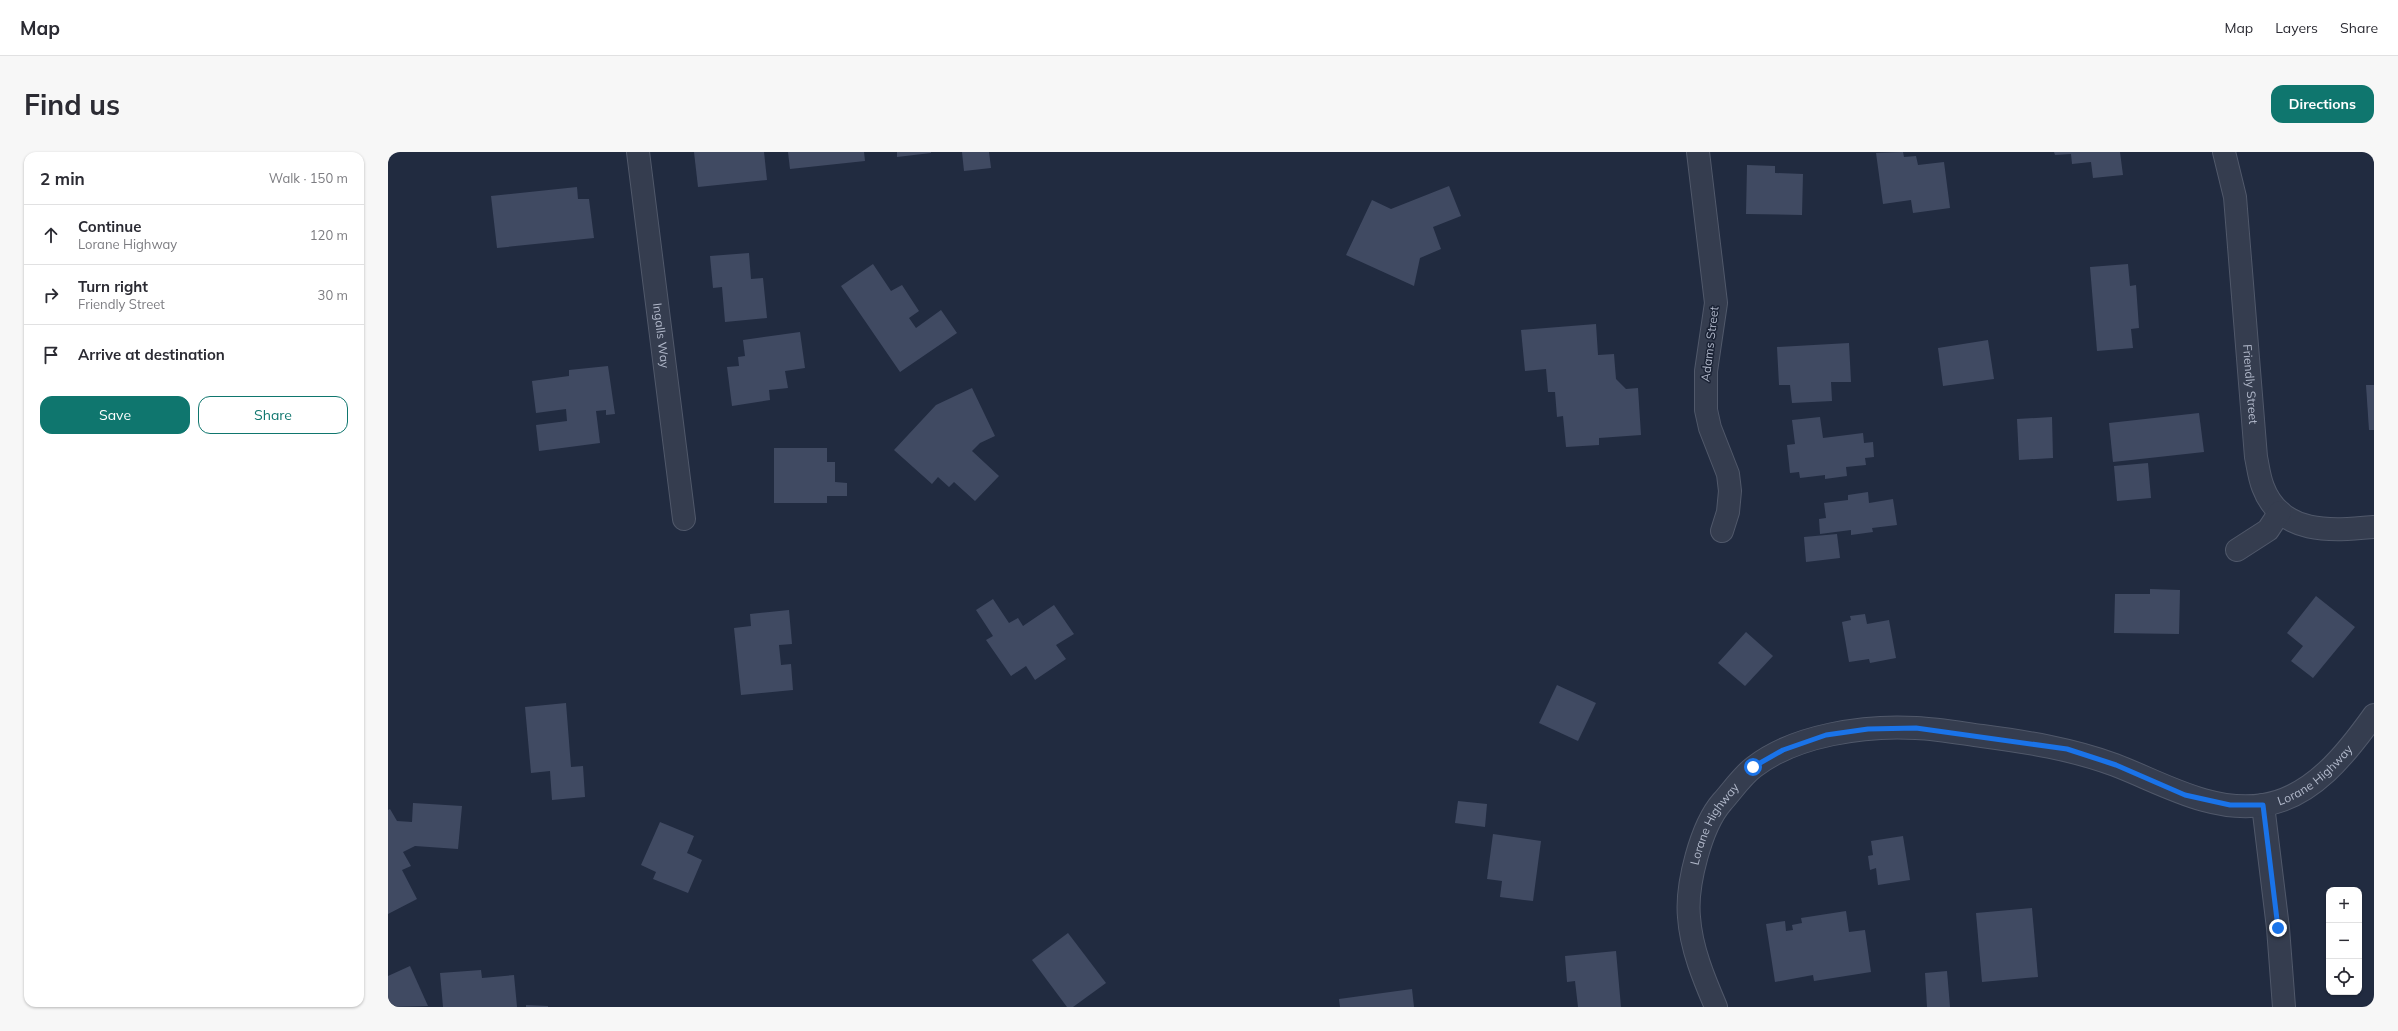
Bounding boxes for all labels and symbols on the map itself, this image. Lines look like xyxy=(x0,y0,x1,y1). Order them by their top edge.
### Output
street label: Ingalls Way xyxy=(650,302,673,370)
street label: Adams Street xyxy=(1697,305,1722,383)
street label: Friendly Street xyxy=(2240,343,2261,425)
street label: Lorane Highway xyxy=(2275,741,2356,808)
route start xyxy=(1744,758,1762,776)
street label: Lorane Highway xyxy=(1687,779,1742,866)
route end xyxy=(2269,919,2287,937)

